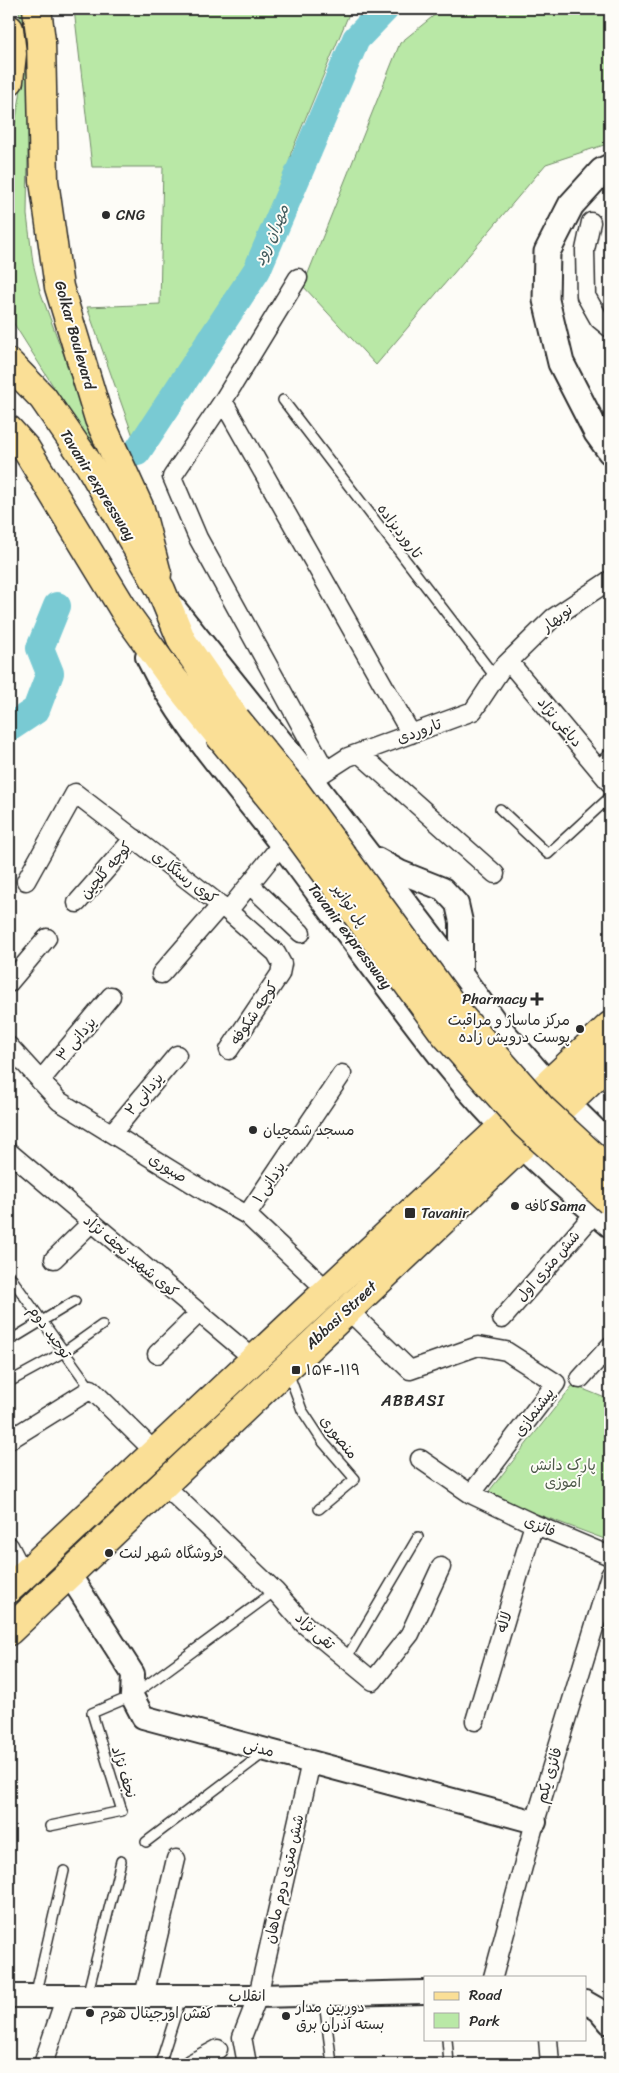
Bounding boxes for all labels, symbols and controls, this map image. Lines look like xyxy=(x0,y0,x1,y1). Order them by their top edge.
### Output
water label: مهران رود xyxy=(245,199,298,271)
place label: CNG xyxy=(116,202,145,228)
marker: CNG xyxy=(100,209,112,221)
street label: Golkar Boulevard xyxy=(47,277,103,394)
street label: Tavanir expressway xyxy=(53,424,143,546)
street label: تاروردیزاده xyxy=(370,498,430,565)
street label: نوبهار xyxy=(534,597,579,640)
street label: دباغی نژاد xyxy=(531,691,589,753)
street label: تاروردی xyxy=(393,711,446,751)
street label: کوچه گلچین xyxy=(73,835,139,905)
street label: کوی رستگاری xyxy=(146,843,224,911)
street label: پل توانیر xyxy=(324,876,375,932)
street label: Tavanir expressway xyxy=(301,877,399,995)
street label: کوچه شکوفه xyxy=(223,976,285,1050)
place label: Pharmacy xyxy=(462,986,527,1012)
marker: Pharmacy xyxy=(531,993,543,1005)
place label: مرکز ماساژ و مراقبت پوست درویش زاده xyxy=(448,1007,570,1050)
street label: یزدانی ۳ xyxy=(49,1011,103,1067)
marker: مرکز ماساژ و مراقبت پوست درویش زاده xyxy=(574,1023,586,1035)
street label: یزدانی ۲ xyxy=(118,1066,170,1122)
place label: مسجد شمچیان xyxy=(263,1117,354,1143)
marker: مسجد شمچیان xyxy=(247,1124,259,1136)
street label: صبوری xyxy=(144,1146,192,1190)
street label: یزدانی ۱ xyxy=(245,1156,293,1208)
place label: کافهSama xyxy=(525,1193,586,1219)
place label: Tavanir xyxy=(421,1200,469,1226)
marker: کافهSama xyxy=(509,1200,521,1212)
marker: Tavanir xyxy=(403,1206,417,1220)
street label: کوی شهید نجف نژاد xyxy=(77,1208,185,1304)
street label: شش متری اول xyxy=(509,1224,587,1308)
street label: Abbasi Street xyxy=(298,1274,384,1356)
street label: توحید دوم xyxy=(21,1299,79,1365)
place label: ۱۵۴-۱۱۹ xyxy=(306,1357,360,1383)
marker: ۱۵۴-۱۱۹ xyxy=(290,1364,302,1376)
street label: پیشنمازی xyxy=(507,1382,561,1442)
district label: ABBASI xyxy=(380,1386,445,1415)
street label: منصوری xyxy=(313,1409,365,1465)
park label: پارک دانش آموزی xyxy=(530,1452,596,1495)
street label: فائزی xyxy=(520,1508,560,1544)
place label: فروشگاه شهر لنت xyxy=(119,1540,223,1566)
marker: فروشگاه شهر لنت xyxy=(103,1547,115,1559)
street label: تقی نژاد xyxy=(289,1606,342,1657)
street label: لاله xyxy=(488,1608,520,1636)
street label: مدنی xyxy=(241,1731,277,1765)
street label: نجف نژاد xyxy=(104,1743,144,1801)
street label: فائزی یکم xyxy=(528,1744,570,1806)
street label: شش متری دوم ماهان xyxy=(256,1812,312,1946)
legend xyxy=(424,1976,586,2040)
text: Road xyxy=(469,1982,502,2008)
street label: انقلاب xyxy=(228,1983,266,2009)
place label: دوربین مدار بسته آذران برق xyxy=(295,1994,384,2037)
place label: کفش اورجینال هوم xyxy=(100,2000,213,2026)
marker: کفش اورجینال هوم xyxy=(84,2007,96,2019)
text: Park xyxy=(469,2008,500,2034)
marker: دوربین مدار بسته آذران برق xyxy=(280,2010,292,2022)

